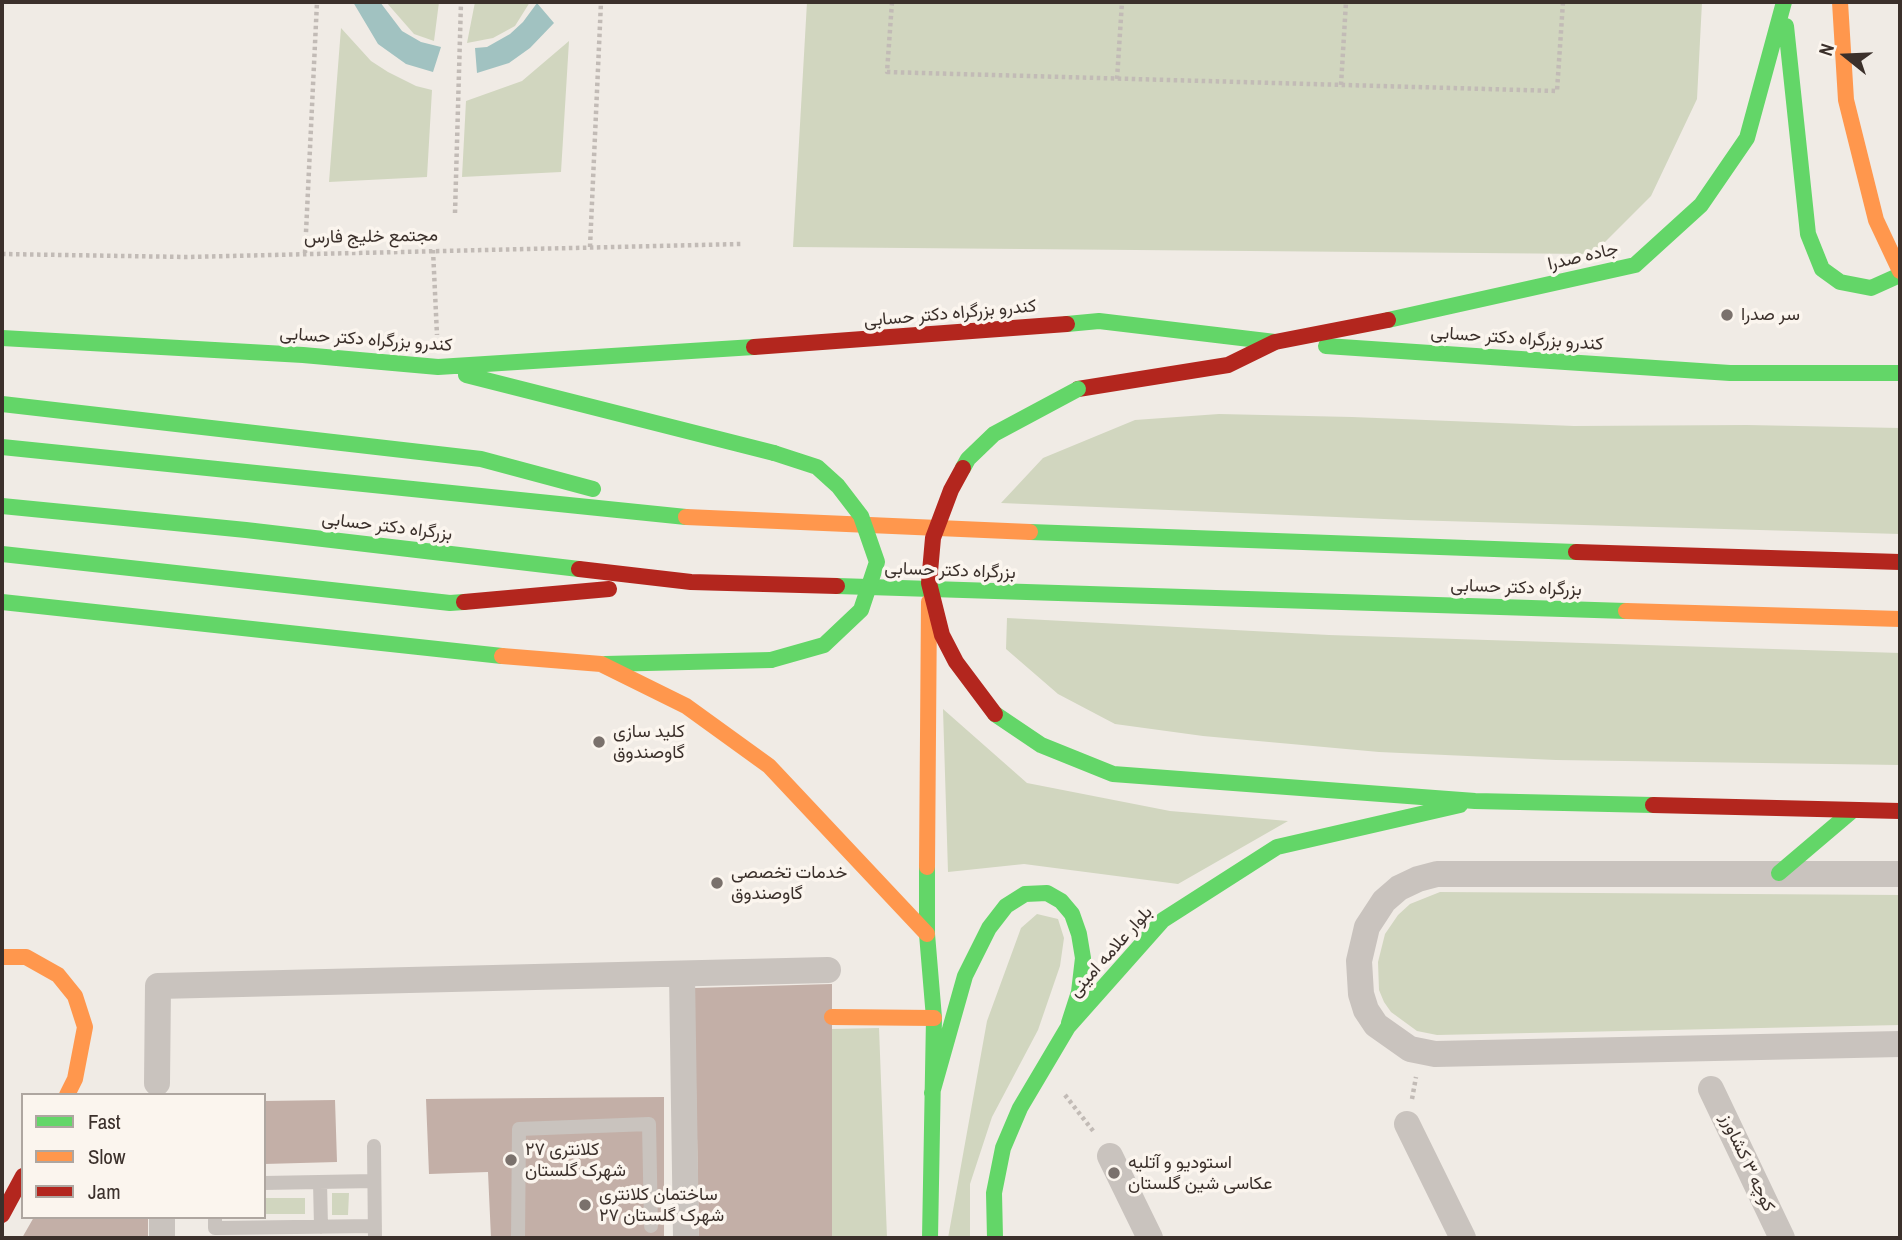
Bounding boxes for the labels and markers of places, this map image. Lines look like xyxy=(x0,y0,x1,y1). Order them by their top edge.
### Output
place label: سر صدرا xyxy=(1741,304,1800,326)
marker: سر صدرا xyxy=(1719,307,1735,323)
place label: کلید سازی گاوصندوق xyxy=(613,721,685,764)
marker: کلید سازی گاوصندوق xyxy=(591,734,607,750)
place label: خدمات تخصصی گاوصندوق xyxy=(731,862,847,904)
marker: خدمات تخصصی گاوصندوق xyxy=(709,875,725,891)
place label: کلانتری ۲۷ شهرک گلستان xyxy=(525,1139,626,1182)
marker: کلانتری ۲۷ شهرک گلستان xyxy=(503,1152,519,1168)
place label: استودیو و آتلیه عکاسی شین گلستان xyxy=(1128,1152,1272,1194)
marker: استودیو و آتلیه عکاسی شین گلستان xyxy=(1106,1165,1122,1181)
place label: ساختمان کلانتری ۲۷ شهرک گلستان xyxy=(599,1184,724,1226)
marker: ساختمان کلانتری ۲۷ شهرک گلستان xyxy=(577,1197,593,1213)

